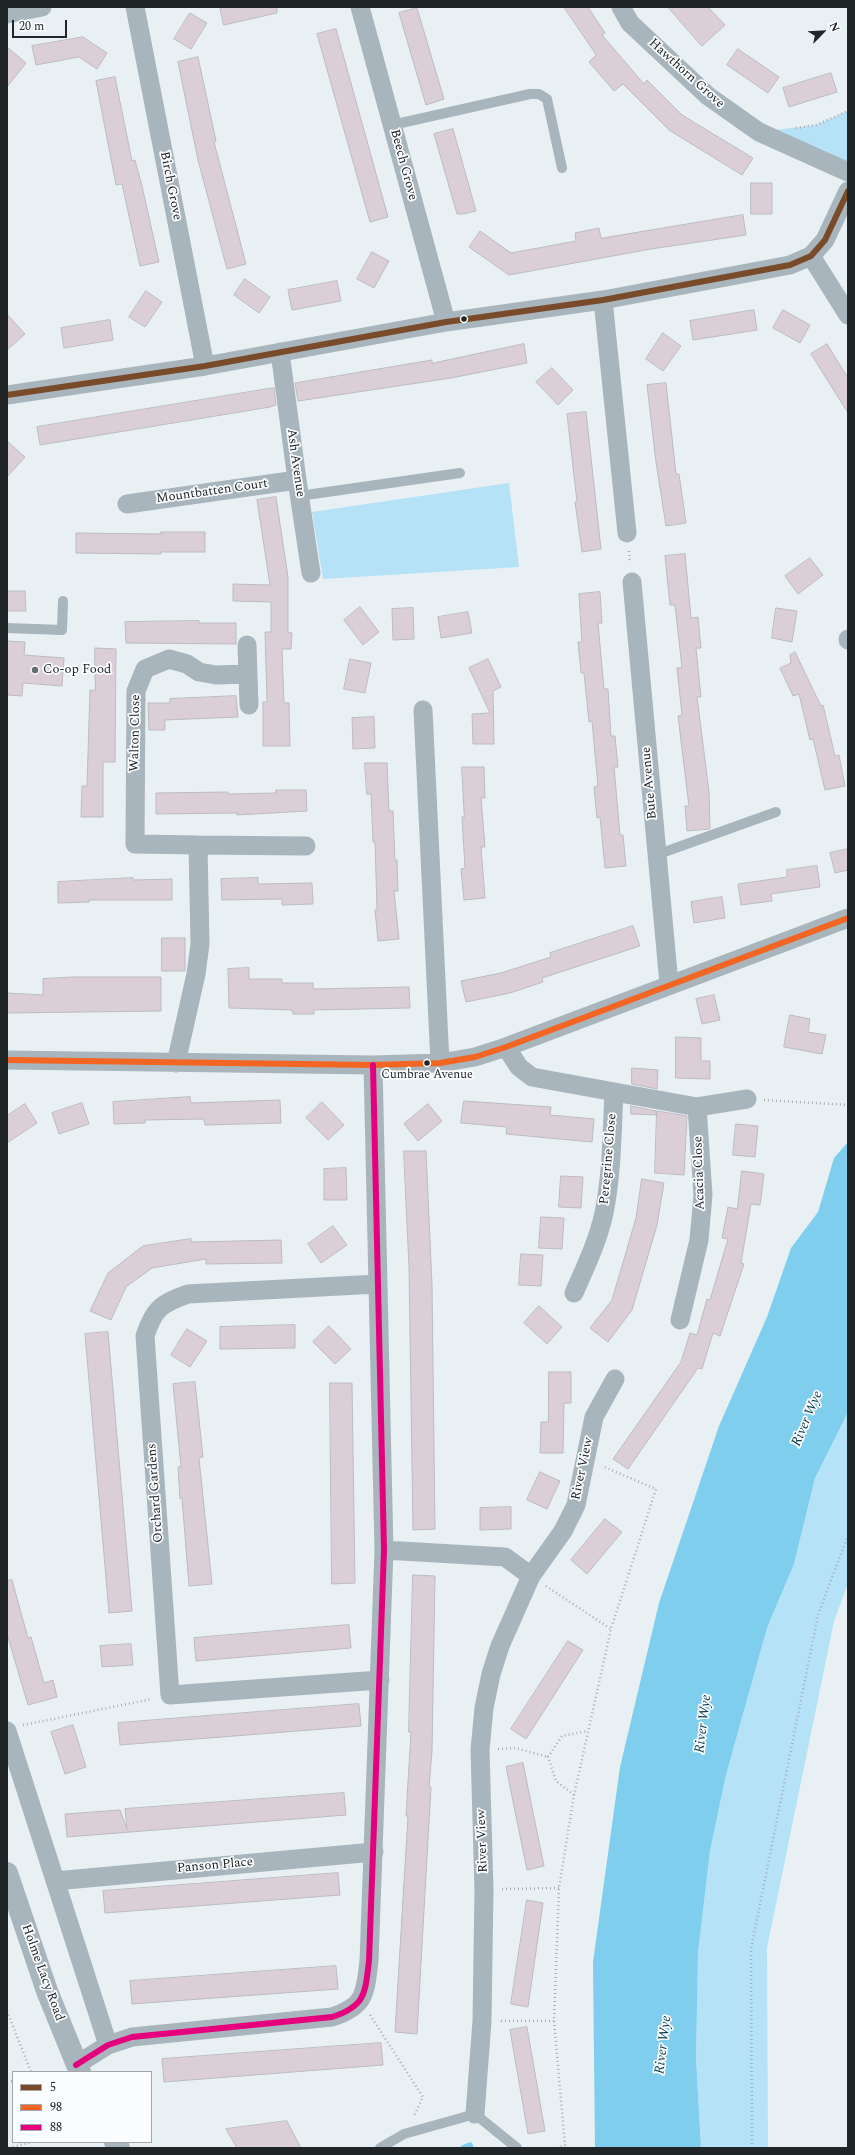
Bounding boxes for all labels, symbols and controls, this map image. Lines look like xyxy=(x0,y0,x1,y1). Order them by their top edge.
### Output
scale bar xyxy=(14,12,69,38)
north arrow xyxy=(803,12,843,52)
text: 20 m xyxy=(19,17,44,36)
text: N xyxy=(825,19,844,34)
street label: Hawthorn Grove xyxy=(645,36,727,112)
street label: Beech Grove xyxy=(386,128,420,202)
street label: Birch Grove xyxy=(156,150,184,222)
unlabelled marker xyxy=(459,314,469,324)
street label: Ash Avenue xyxy=(282,428,308,498)
street label: Mountbatten Court xyxy=(155,476,269,508)
place label: Co-op Food xyxy=(43,662,111,678)
marker: Co-op Food xyxy=(30,665,40,675)
street label: Walton Close xyxy=(128,694,144,772)
street label: Bute Avenue xyxy=(639,746,661,820)
marker: Cumbrae Avenue xyxy=(422,1058,432,1068)
place label: Cumbrae Avenue xyxy=(381,1069,473,1083)
street label: Peregrine Close xyxy=(597,1113,621,1205)
street label: Acacia Close xyxy=(691,1136,709,1210)
water label: River Wye xyxy=(789,1389,827,1449)
street label: River View xyxy=(569,1436,597,1502)
street label: Orchard Gardens xyxy=(145,1443,167,1543)
water label: River Wye xyxy=(692,1694,716,1754)
street label: River View xyxy=(474,1809,492,1873)
street label: Panson Place xyxy=(176,1855,254,1877)
street label: Holme Lacy Road xyxy=(17,1923,67,2023)
water label: River Wye xyxy=(652,2015,676,2075)
legend xyxy=(12,2071,152,2143)
text: 5 xyxy=(50,2078,56,2097)
text: 98 xyxy=(50,2098,62,2117)
text: 88 xyxy=(50,2118,62,2137)

